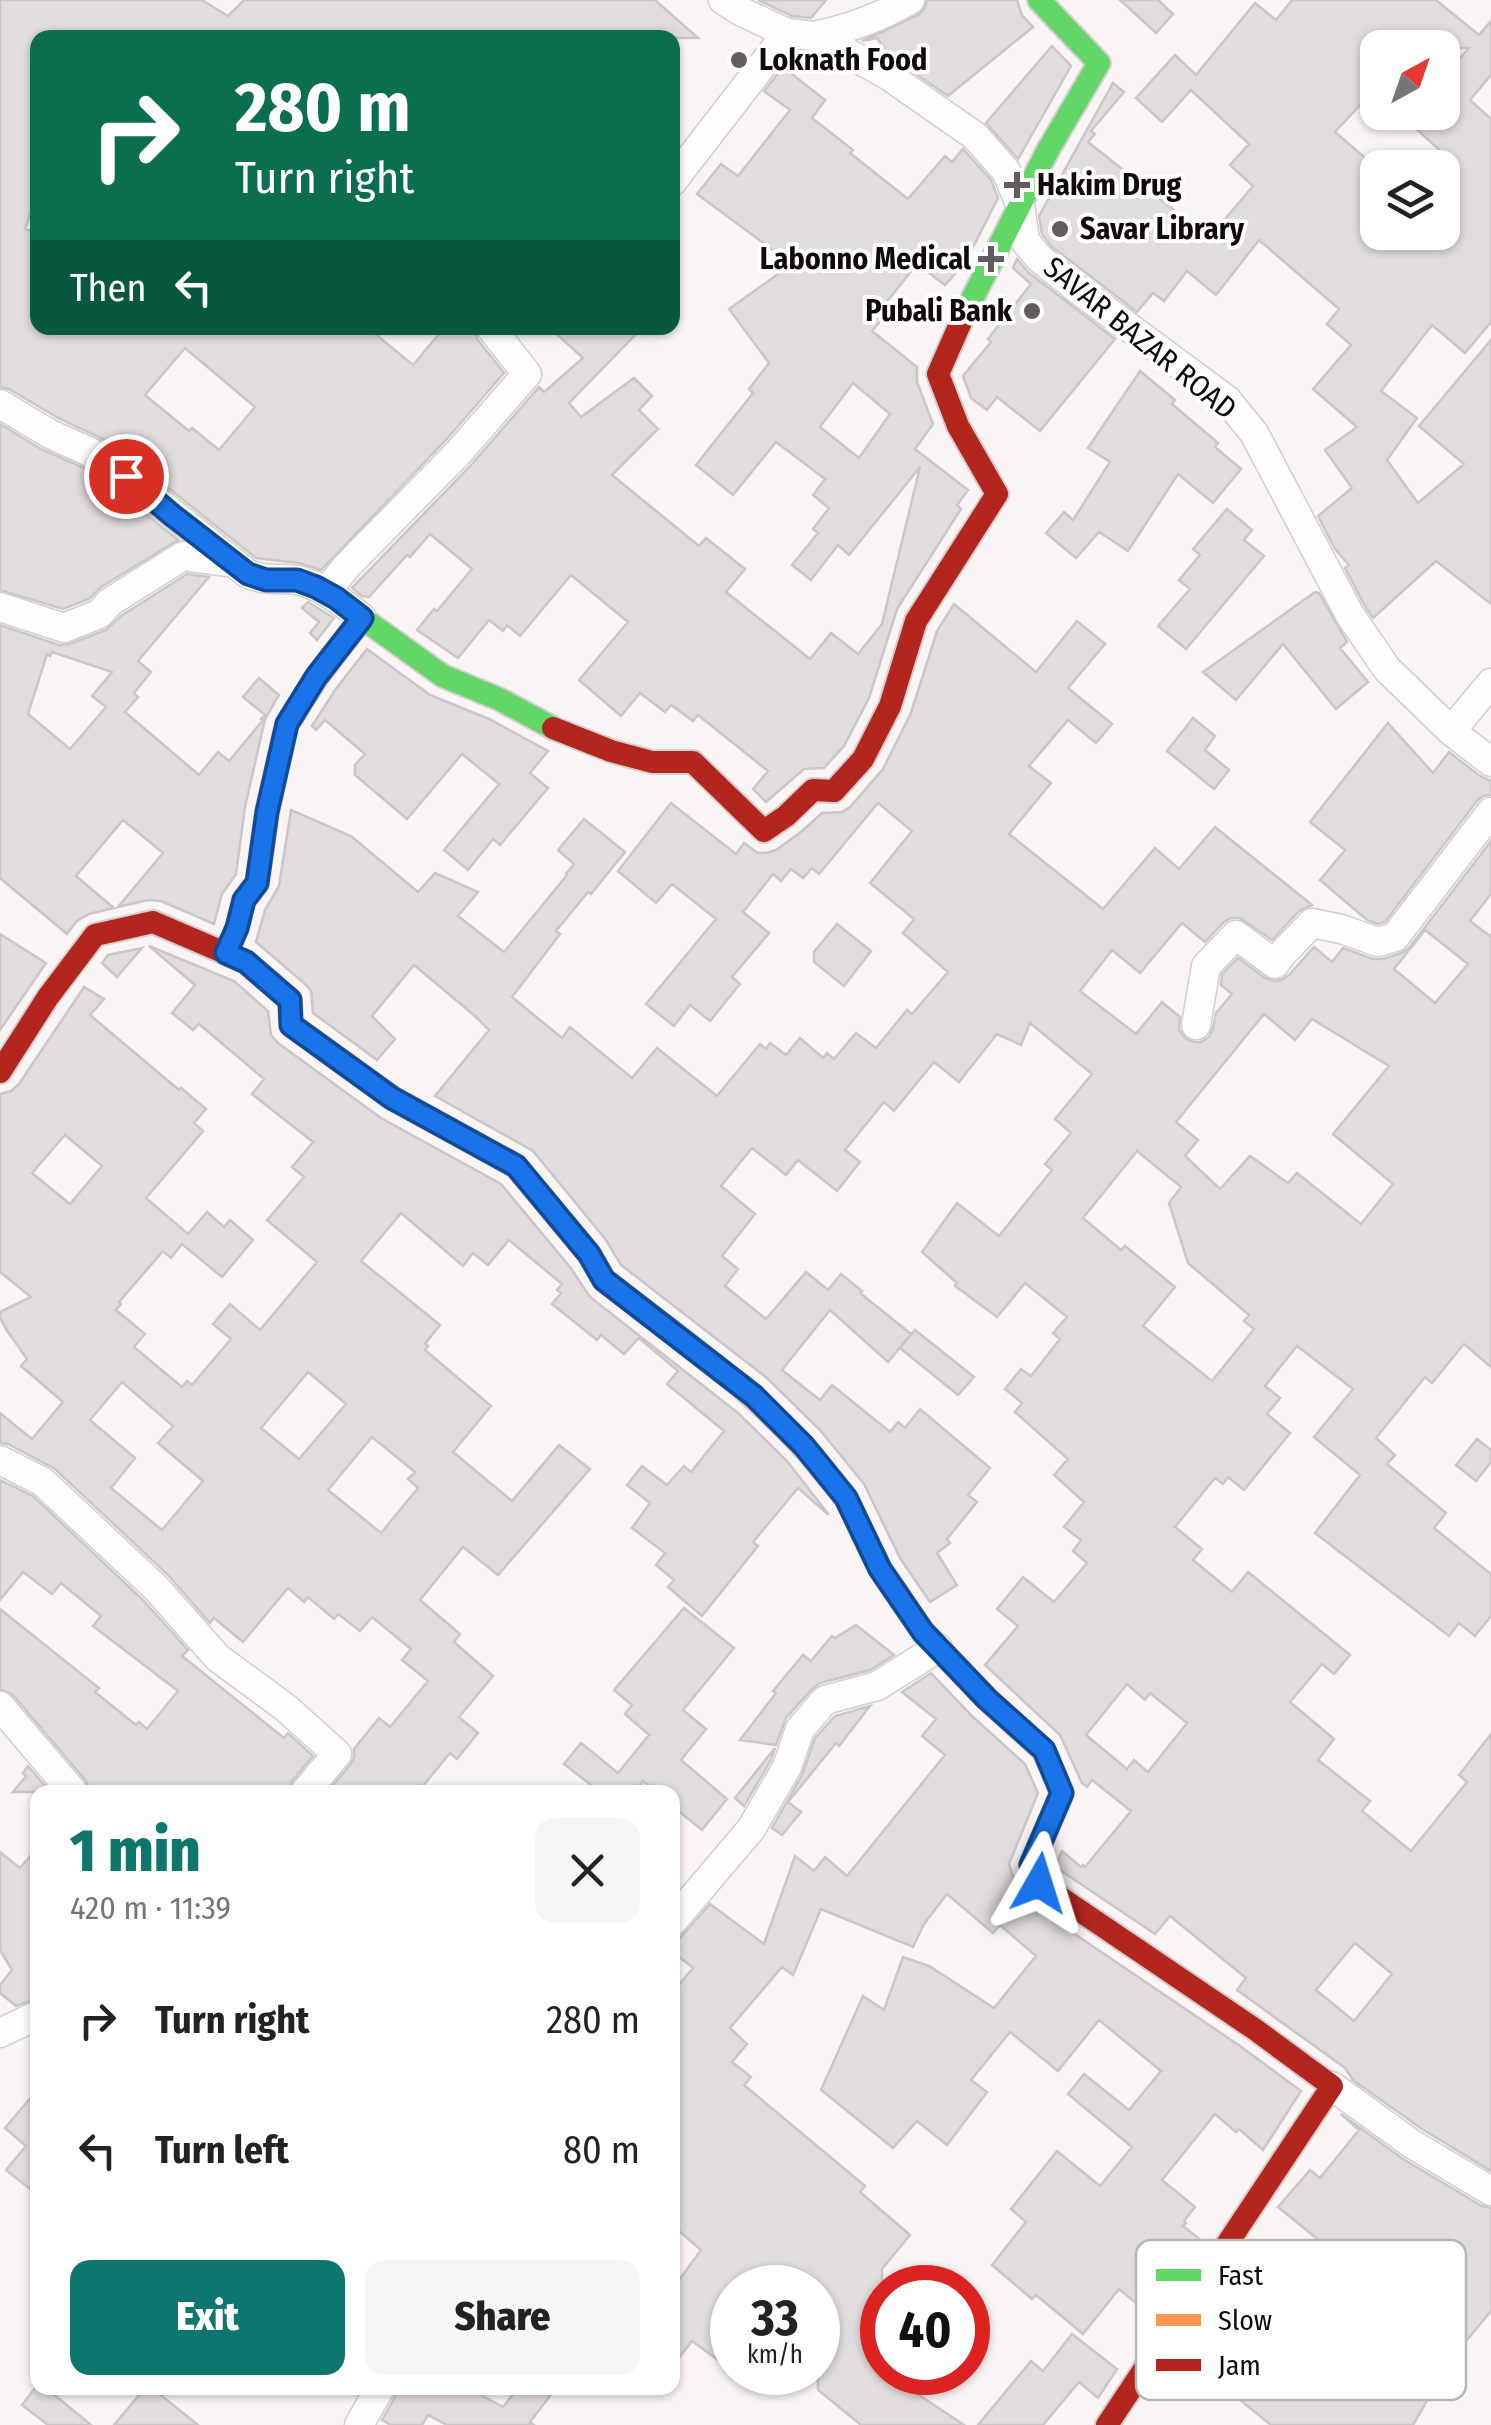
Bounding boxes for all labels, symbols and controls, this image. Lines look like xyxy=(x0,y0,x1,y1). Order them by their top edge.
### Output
north arrow xyxy=(1360,30,1460,130)
map controls xyxy=(1360,30,1460,250)
place label: Loknath Food xyxy=(759,42,927,78)
marker: Loknath Food xyxy=(728,49,750,71)
text: 280 m xyxy=(235,66,411,150)
icon: right xyxy=(70,70,200,200)
button: layers xyxy=(1360,150,1460,250)
text: Turn right xyxy=(235,151,414,205)
place label: Hakim Drug xyxy=(1037,167,1182,203)
marker: Hakim Drug xyxy=(1006,174,1028,196)
place label: Savar Library xyxy=(1080,211,1245,247)
marker: Savar Library xyxy=(1049,218,1071,240)
place label: Labonno Medical xyxy=(760,241,972,277)
marker: Labonno Medical xyxy=(980,248,1002,270)
street label: SAVAR BAZAR ROAD xyxy=(1036,249,1244,427)
icon: left xyxy=(166,260,221,315)
text: Then xyxy=(70,265,146,311)
place label: Pubali Bank xyxy=(865,293,1013,329)
marker: Pubali Bank xyxy=(1021,300,1043,322)
pin xyxy=(84,434,169,519)
icon: arrive xyxy=(99,449,154,504)
text: 1 min xyxy=(70,1815,201,1887)
button: close xyxy=(535,1818,640,1923)
position arrow xyxy=(987,1831,1091,1935)
text: 420 m · 11:39 xyxy=(70,1889,231,1927)
icon: right xyxy=(70,1993,125,2048)
text: Turn right xyxy=(155,1997,309,2043)
text: 280 m xyxy=(546,1997,640,2043)
icon: left xyxy=(70,2123,125,2178)
text: Turn left xyxy=(155,2127,289,2173)
text: 80 m xyxy=(563,2127,640,2173)
legend xyxy=(1136,2240,1466,2400)
text: Fast xyxy=(1218,2259,1264,2292)
button: Exit xyxy=(70,2260,345,2375)
button: Share xyxy=(365,2260,640,2375)
speed limit sign: 40 xyxy=(860,2265,990,2395)
text: 33 xyxy=(751,2288,799,2348)
text: Slow xyxy=(1218,2304,1272,2337)
text: km/h xyxy=(747,2340,803,2370)
text: Jam xyxy=(1218,2349,1261,2382)

